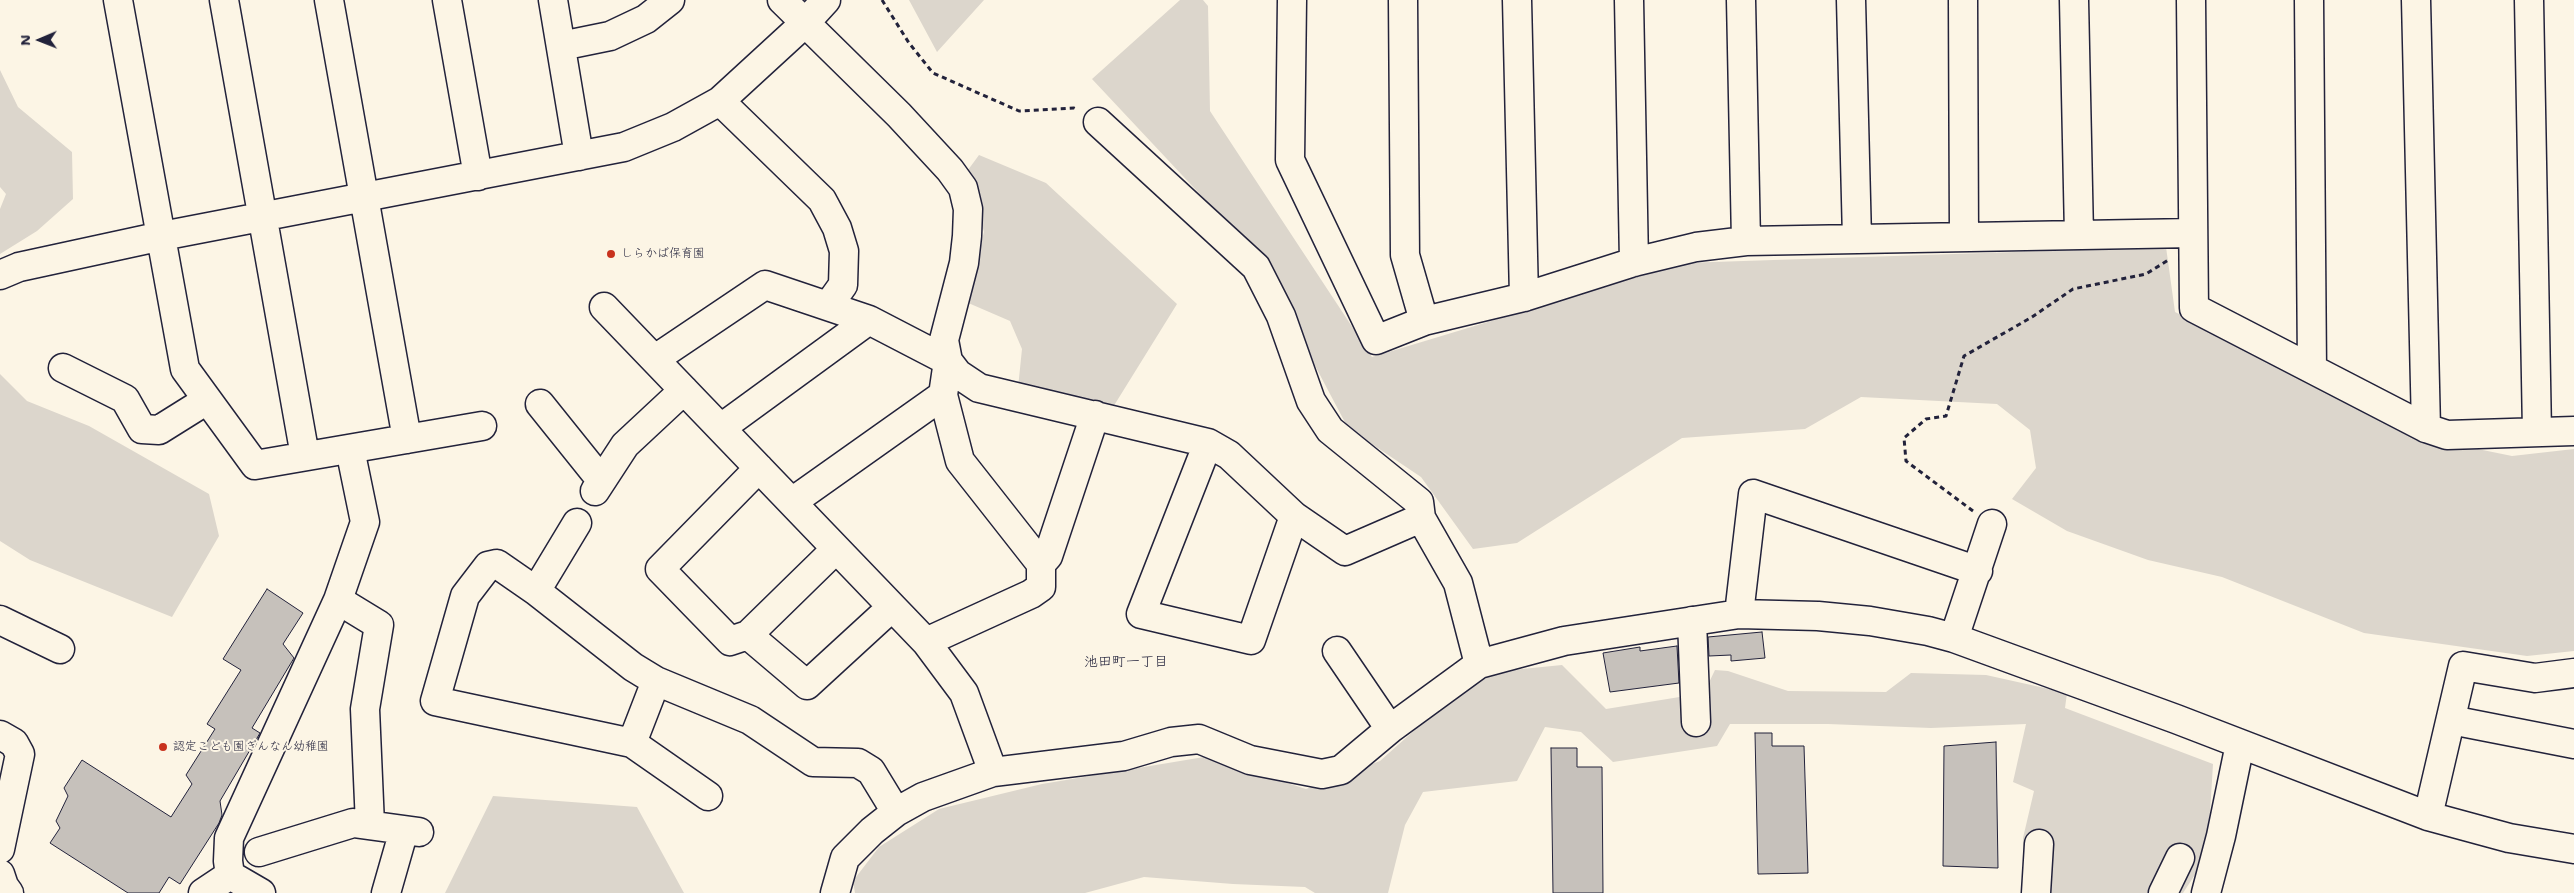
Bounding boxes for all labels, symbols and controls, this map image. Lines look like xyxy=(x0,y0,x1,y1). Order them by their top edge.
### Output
north arrow xyxy=(15,15,65,65)
text: N xyxy=(16,35,34,46)
place label: しらかば保育園 xyxy=(621,247,705,261)
marker: しらかば保育園 xyxy=(605,248,617,260)
district label: 池田町一丁目 xyxy=(1084,654,1168,670)
place label: 認定こども園ぎんなん幼稚園 xyxy=(173,740,329,754)
marker: 認定こども園ぎんなん幼稚園 xyxy=(157,741,169,753)

